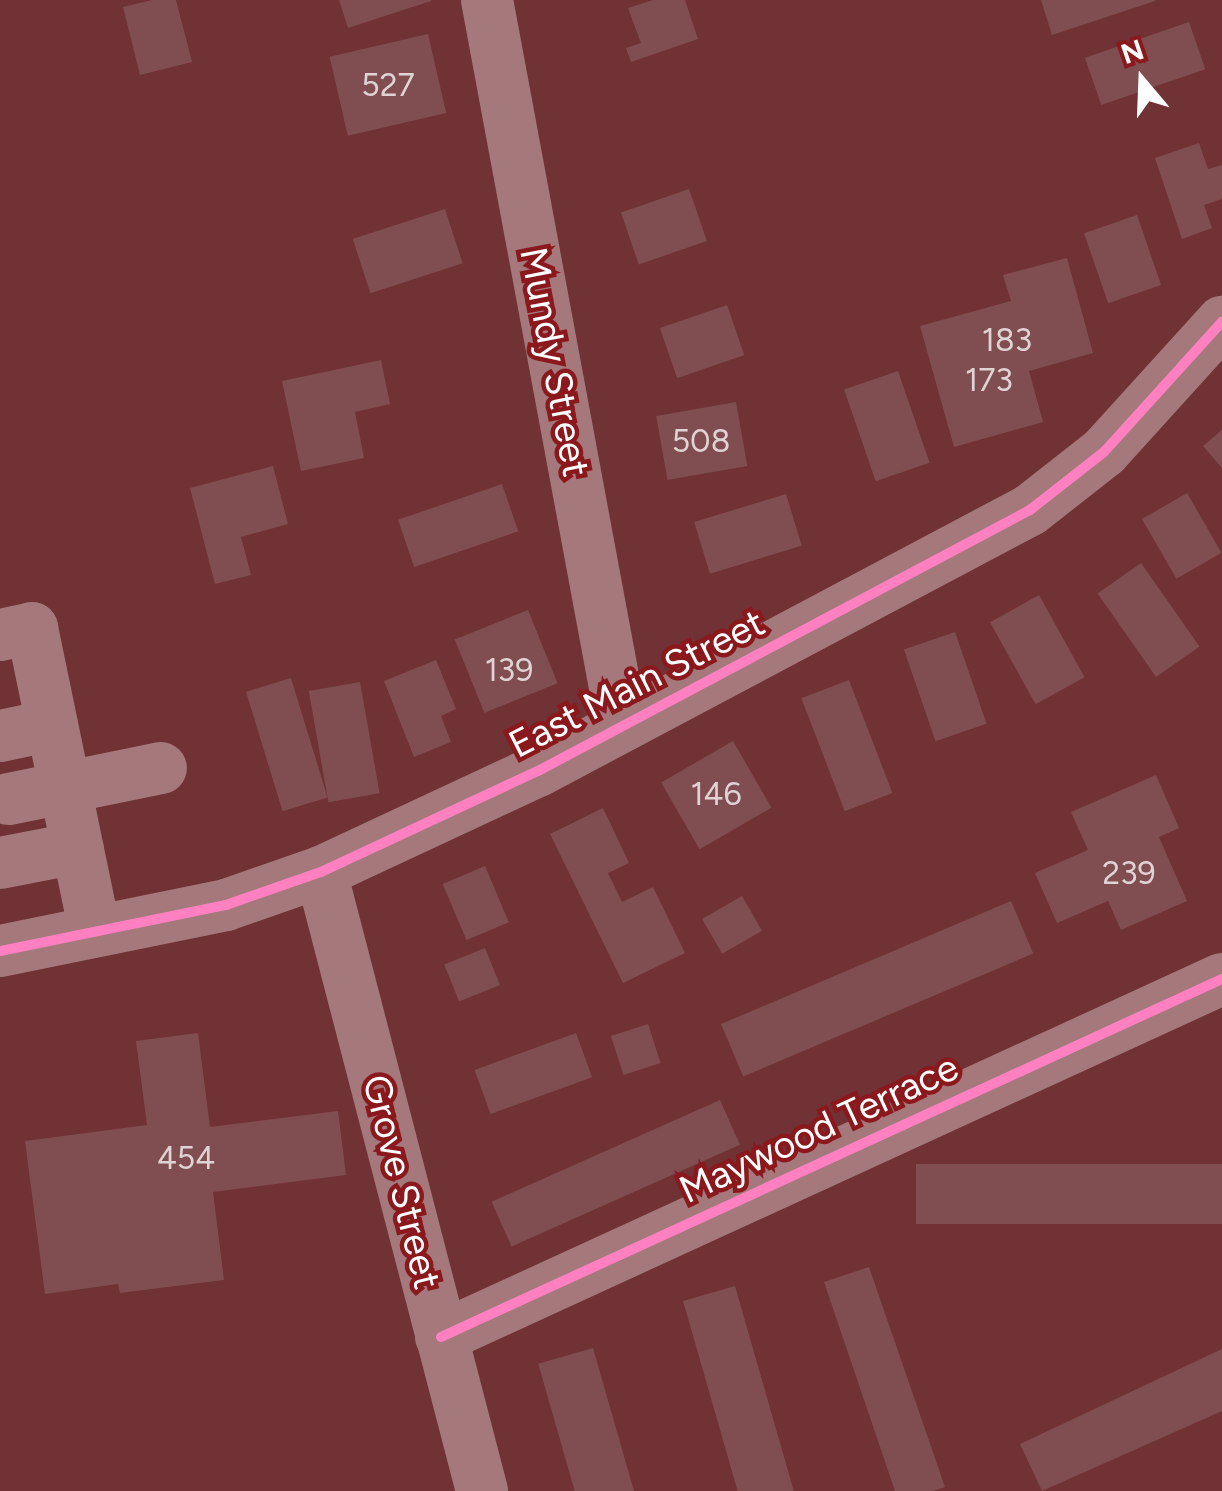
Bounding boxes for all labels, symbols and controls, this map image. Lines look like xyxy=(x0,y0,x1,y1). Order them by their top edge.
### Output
north arrow xyxy=(1092,30,1192,130)
text: N xyxy=(1116,32,1148,71)
house number: 527 xyxy=(361,66,415,104)
street label: Mundy Street xyxy=(509,243,599,481)
house number: 183 xyxy=(982,321,1032,359)
house number: 173 xyxy=(965,361,1013,399)
house number: 508 xyxy=(672,422,730,460)
street label: East Main Street xyxy=(502,600,772,768)
house number: 139 xyxy=(485,651,533,689)
house number: 146 xyxy=(690,775,742,813)
house number: 239 xyxy=(1102,854,1156,892)
street label: Maywood Terrace xyxy=(672,1045,966,1213)
street label: Grove Street xyxy=(352,1070,450,1294)
house number: 454 xyxy=(157,1139,215,1177)

